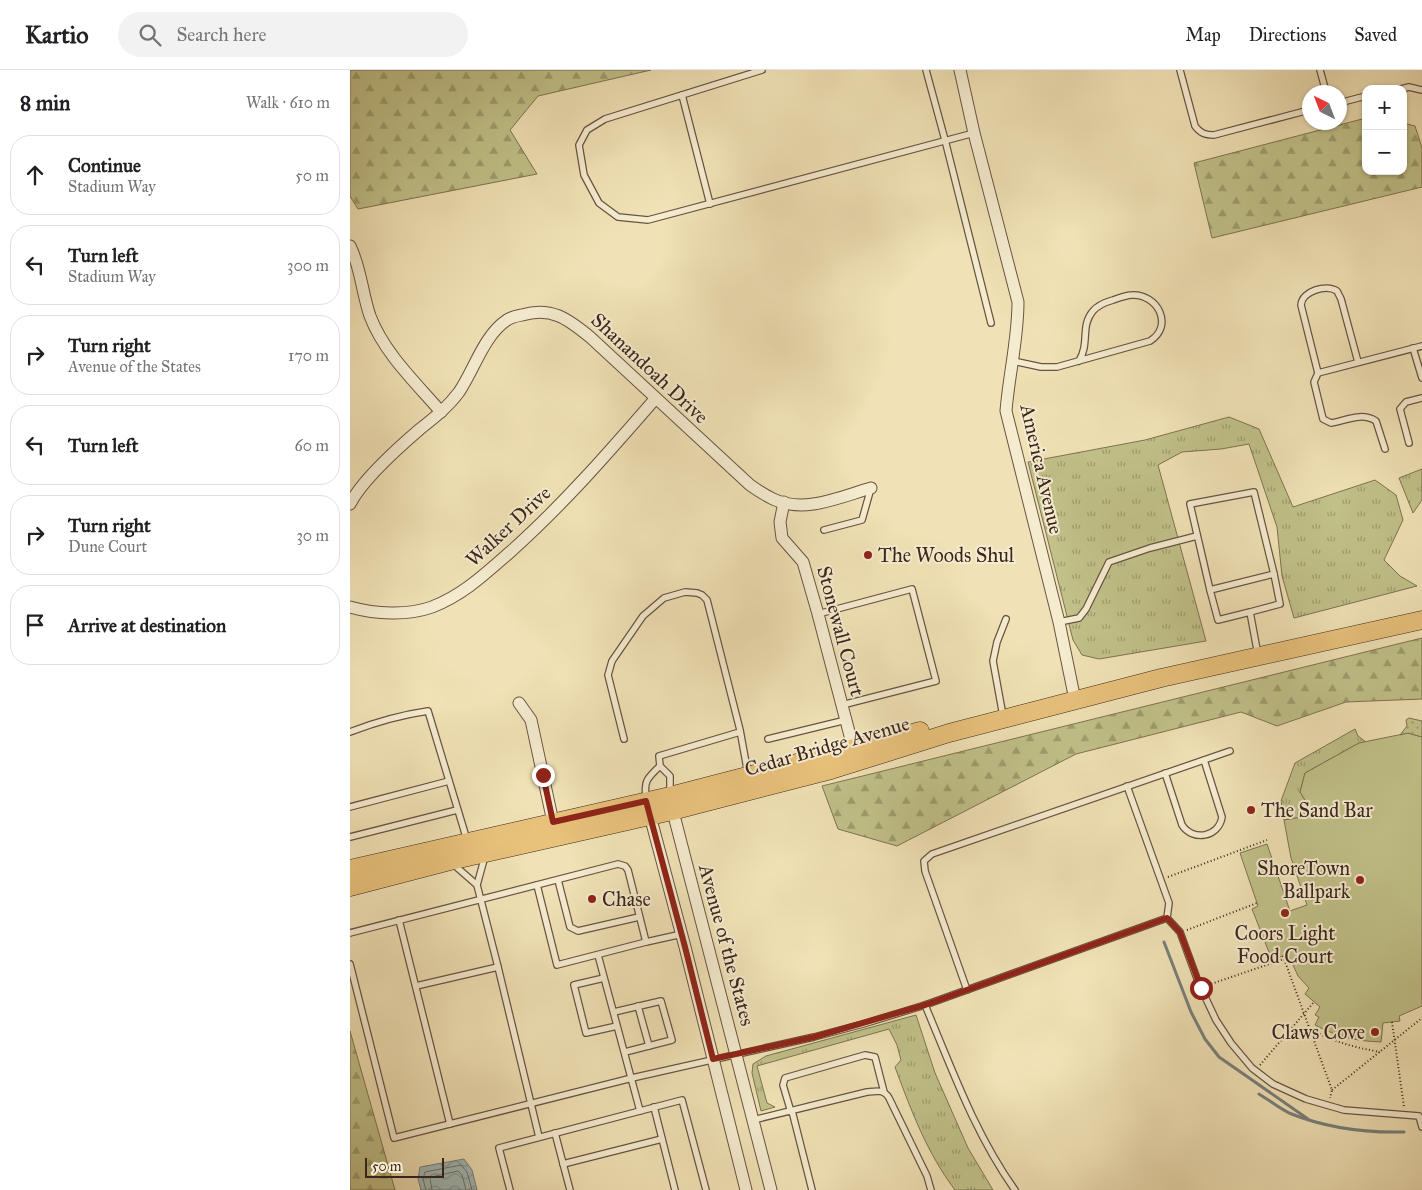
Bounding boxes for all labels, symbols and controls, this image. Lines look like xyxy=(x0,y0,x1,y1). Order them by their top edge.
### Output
search box xyxy=(118,12,468,57)
text: Kartio xyxy=(25,20,88,50)
icon: search xyxy=(136,21,164,49)
text: Search here xyxy=(176,23,266,46)
text: Map xyxy=(1185,24,1221,46)
text: Directions xyxy=(1249,24,1326,46)
text: Saved xyxy=(1354,24,1397,46)
north arrow xyxy=(1302,85,1347,130)
map controls xyxy=(1362,85,1407,175)
button: + xyxy=(1362,85,1407,130)
text: 8 min xyxy=(20,90,70,116)
text: Walk · 610 m xyxy=(246,93,330,112)
button: − xyxy=(1362,130,1407,175)
text: Continue xyxy=(68,154,141,177)
icon: ahead xyxy=(21,161,49,189)
text: 50 m xyxy=(295,166,329,185)
text: Stadium Way xyxy=(68,177,156,196)
text: Turn left xyxy=(68,244,138,267)
icon: left xyxy=(21,251,49,279)
text: 300 m xyxy=(287,256,329,275)
text: Stadium Way xyxy=(68,267,156,286)
street label: Shanandoah Drive xyxy=(586,308,714,428)
text: Turn right xyxy=(68,334,151,357)
icon: right xyxy=(21,341,49,369)
text: 170 m xyxy=(288,346,329,365)
text: Avenue of the States xyxy=(68,357,201,376)
street label: America Avenue xyxy=(1015,401,1069,536)
icon: left xyxy=(21,431,49,459)
text: Turn left xyxy=(68,434,138,457)
text: 60 m xyxy=(295,436,329,455)
street label: Walker Drive xyxy=(461,481,555,571)
text: Turn right xyxy=(68,514,151,537)
icon: right xyxy=(21,521,49,549)
text: 30 m xyxy=(296,526,329,545)
text: Dune Court xyxy=(68,537,147,556)
place label: The Woods Shul xyxy=(878,543,1015,567)
marker: The Woods Shul xyxy=(862,549,874,561)
street label: Stonewall Court xyxy=(812,563,870,699)
icon: arrive xyxy=(21,611,49,639)
text: Arrive at destination xyxy=(68,614,226,637)
street label: Cedar Bridge Avenue xyxy=(742,711,912,782)
route end xyxy=(532,764,555,787)
place label: The Sand Bar xyxy=(1261,798,1373,822)
marker: The Sand Bar xyxy=(1245,804,1257,816)
place label: ShoreTown Ballpark xyxy=(1257,856,1351,903)
street label: Avenue of the States xyxy=(694,861,760,1028)
marker: ShoreTown Ballpark xyxy=(1354,874,1366,886)
place label: Chase xyxy=(602,887,651,911)
marker: Chase xyxy=(586,893,598,905)
marker: Coors Light Food Court xyxy=(1279,907,1291,919)
place label: Coors Light Food Court xyxy=(1235,921,1335,968)
route start xyxy=(1190,977,1213,1000)
place label: Claws Cove xyxy=(1272,1020,1365,1044)
marker: Claws Cove xyxy=(1369,1026,1381,1038)
scale bar xyxy=(365,1155,444,1178)
text: 50 m xyxy=(372,1158,401,1175)

